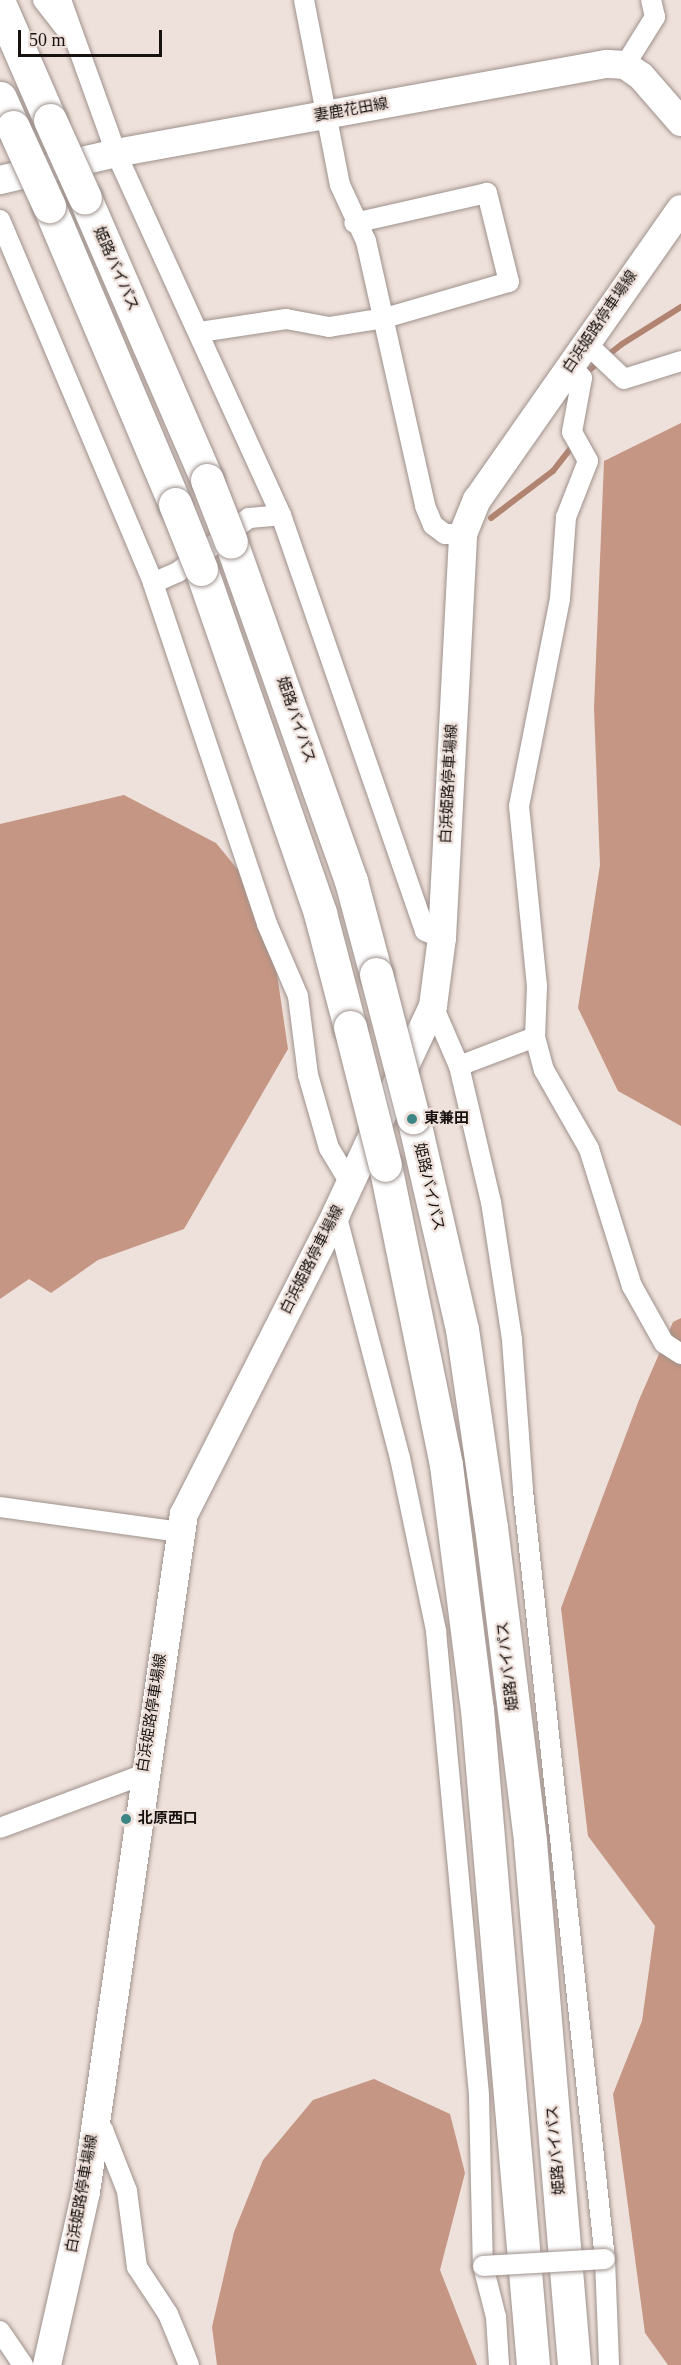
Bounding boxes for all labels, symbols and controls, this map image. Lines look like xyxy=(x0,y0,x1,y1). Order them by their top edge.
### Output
scale bar xyxy=(21,18,165,56)
text: 50 m xyxy=(29,30,66,50)
street label: 妻鹿花田線 xyxy=(313,95,389,125)
street label: 姫路バイパス xyxy=(89,224,143,314)
street label: 白浜姫路停車場線 xyxy=(559,267,641,377)
street label: 姫路バイパス xyxy=(273,675,319,765)
street label: 白浜姫路停車場線 xyxy=(437,724,461,844)
place label: 東兼田 xyxy=(424,1110,469,1128)
marker: 東兼田 xyxy=(405,1112,419,1126)
street label: 姫路バイパス xyxy=(410,1141,448,1233)
street label: 白浜姫路停車場線 xyxy=(277,1202,347,1318)
street label: 姫路バイパス xyxy=(494,1620,522,1712)
street label: 白浜姫路停車場線 xyxy=(134,1652,170,1774)
place label: 北原西口 xyxy=(138,1810,198,1828)
marker: 北原西口 xyxy=(119,1812,133,1826)
street label: 姫路バイパス xyxy=(543,2104,569,2196)
street label: 白浜姫路停車場線 xyxy=(63,2133,101,2255)

